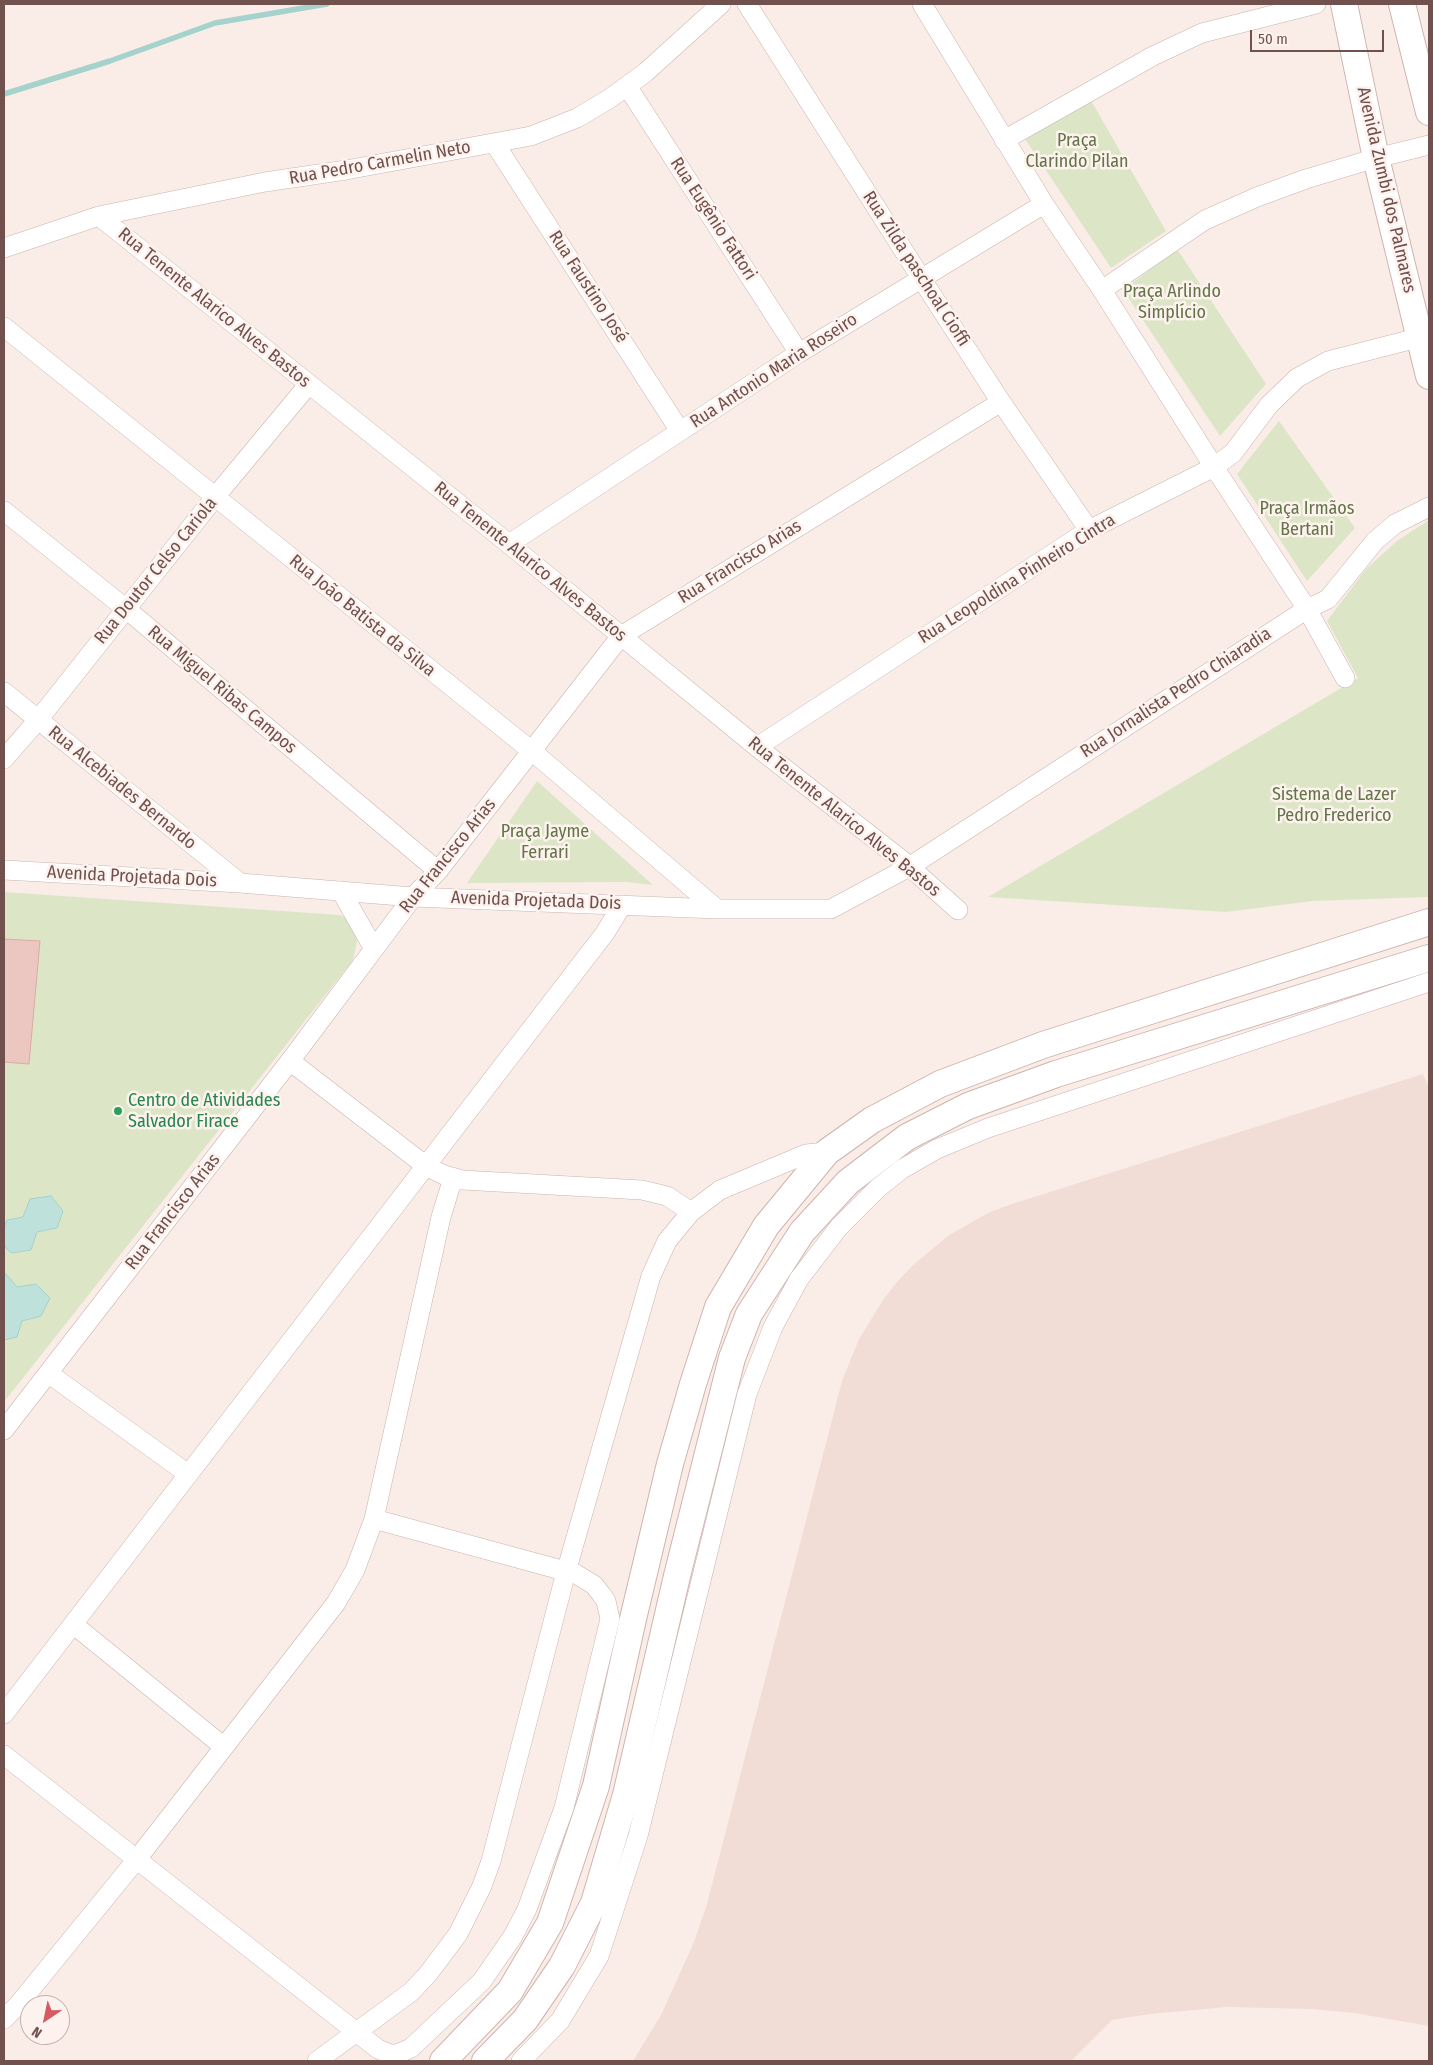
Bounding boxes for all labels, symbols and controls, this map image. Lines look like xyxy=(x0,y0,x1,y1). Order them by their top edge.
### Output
scale bar xyxy=(1253,20,1387,52)
text: 50 m xyxy=(1258,30,1288,48)
street label: Avenida Zumbi dos Palmares xyxy=(1352,85,1420,295)
park label: Praça Clarindo Pilan xyxy=(1025,130,1129,172)
street label: Rua Pedro Carmelin Neto xyxy=(288,136,472,190)
street label: Rua Eugênio Fattori xyxy=(665,154,761,284)
street label: Rua Zilda paschoal Cioffi xyxy=(858,187,974,351)
street label: Rua Tenente Alarico Alves Bastos xyxy=(113,224,315,392)
street label: Rua Faustino José xyxy=(544,227,632,347)
park label: Praça Arlindo Simplício xyxy=(1123,281,1221,324)
street label: Rua Antonio Maria Roseiro xyxy=(686,309,862,433)
street label: Rua Tenente Alarico Alves Bastos xyxy=(429,478,631,646)
street label: Rua Doutor Celso Cariola xyxy=(90,493,222,649)
park label: Praça Irmãos Bertani xyxy=(1260,498,1354,540)
street label: Rua Leopoldina Pinheiro Cintra xyxy=(915,509,1119,649)
street label: Rua Francisco Arias xyxy=(674,515,806,609)
street label: Rua João Batista da Silva xyxy=(285,550,439,682)
street label: Rua Miguel Ribas Campos xyxy=(143,621,301,759)
street label: Rua Jornalista Pedro Chiaradia xyxy=(1077,623,1275,763)
street label: Rua Alcebiades Bernardo xyxy=(44,722,200,854)
street label: Rua Tenente Alarico Alves Bastos xyxy=(743,733,945,901)
park label: Sistema de Lazer Pedro Frederico xyxy=(1272,784,1396,826)
street label: Rua Francisco Arias xyxy=(395,794,501,918)
park label: Praça Jayme Ferrari xyxy=(501,821,589,864)
street label: Avenida Projetada Dois xyxy=(46,862,218,892)
street label: Avenida Projetada Dois xyxy=(451,887,621,915)
place label: Centro de Atividades Salvador Firace xyxy=(128,1090,280,1132)
marker: Centro de Atividades Salvador Firace xyxy=(112,1105,124,1117)
street label: Rua Francisco Arias xyxy=(121,1150,225,1274)
north arrow xyxy=(20,1995,70,2045)
text: N xyxy=(29,2023,45,2041)

